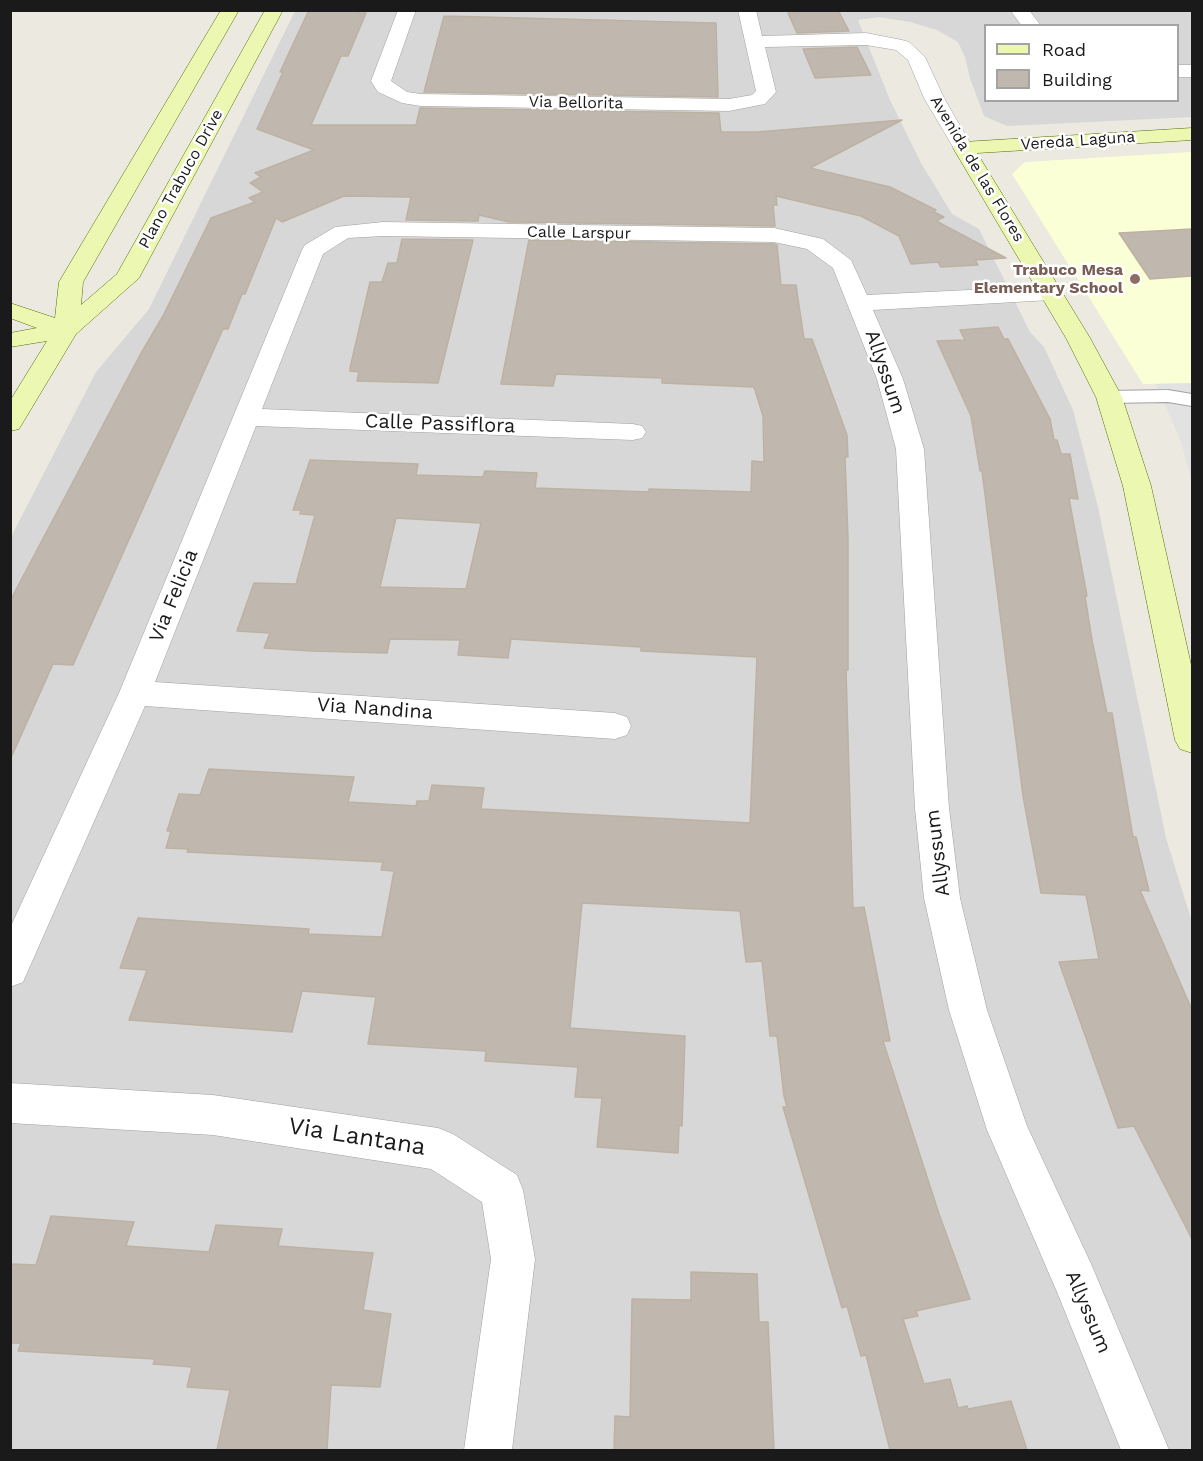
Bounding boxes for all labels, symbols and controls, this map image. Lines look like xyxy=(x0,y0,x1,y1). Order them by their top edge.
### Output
legend xyxy=(984,24,1179,102)
text: Road xyxy=(1042,39,1086,60)
text: Building xyxy=(1042,69,1112,90)
street label: Avenida de las Flores xyxy=(926,92,1028,246)
street label: Via Bellorita xyxy=(528,93,624,113)
street label: Plano Trabuco Drive xyxy=(135,106,227,252)
street label: Vereda Laguna xyxy=(1020,127,1136,155)
street label: Calle Larspur xyxy=(527,222,631,244)
place label: Trabuco Mesa Elementary School xyxy=(974,260,1123,298)
marker: Trabuco Mesa Elementary School xyxy=(1128,272,1142,286)
street label: Allyssum xyxy=(859,327,911,417)
street label: Calle Passiflora xyxy=(364,409,516,439)
street label: Via Felicia xyxy=(144,546,204,646)
street label: Via Nandina xyxy=(316,693,434,725)
street label: Allyssum xyxy=(921,808,955,898)
street label: Via Lantana xyxy=(286,1112,428,1162)
street label: Allyssum xyxy=(1060,1267,1116,1357)

